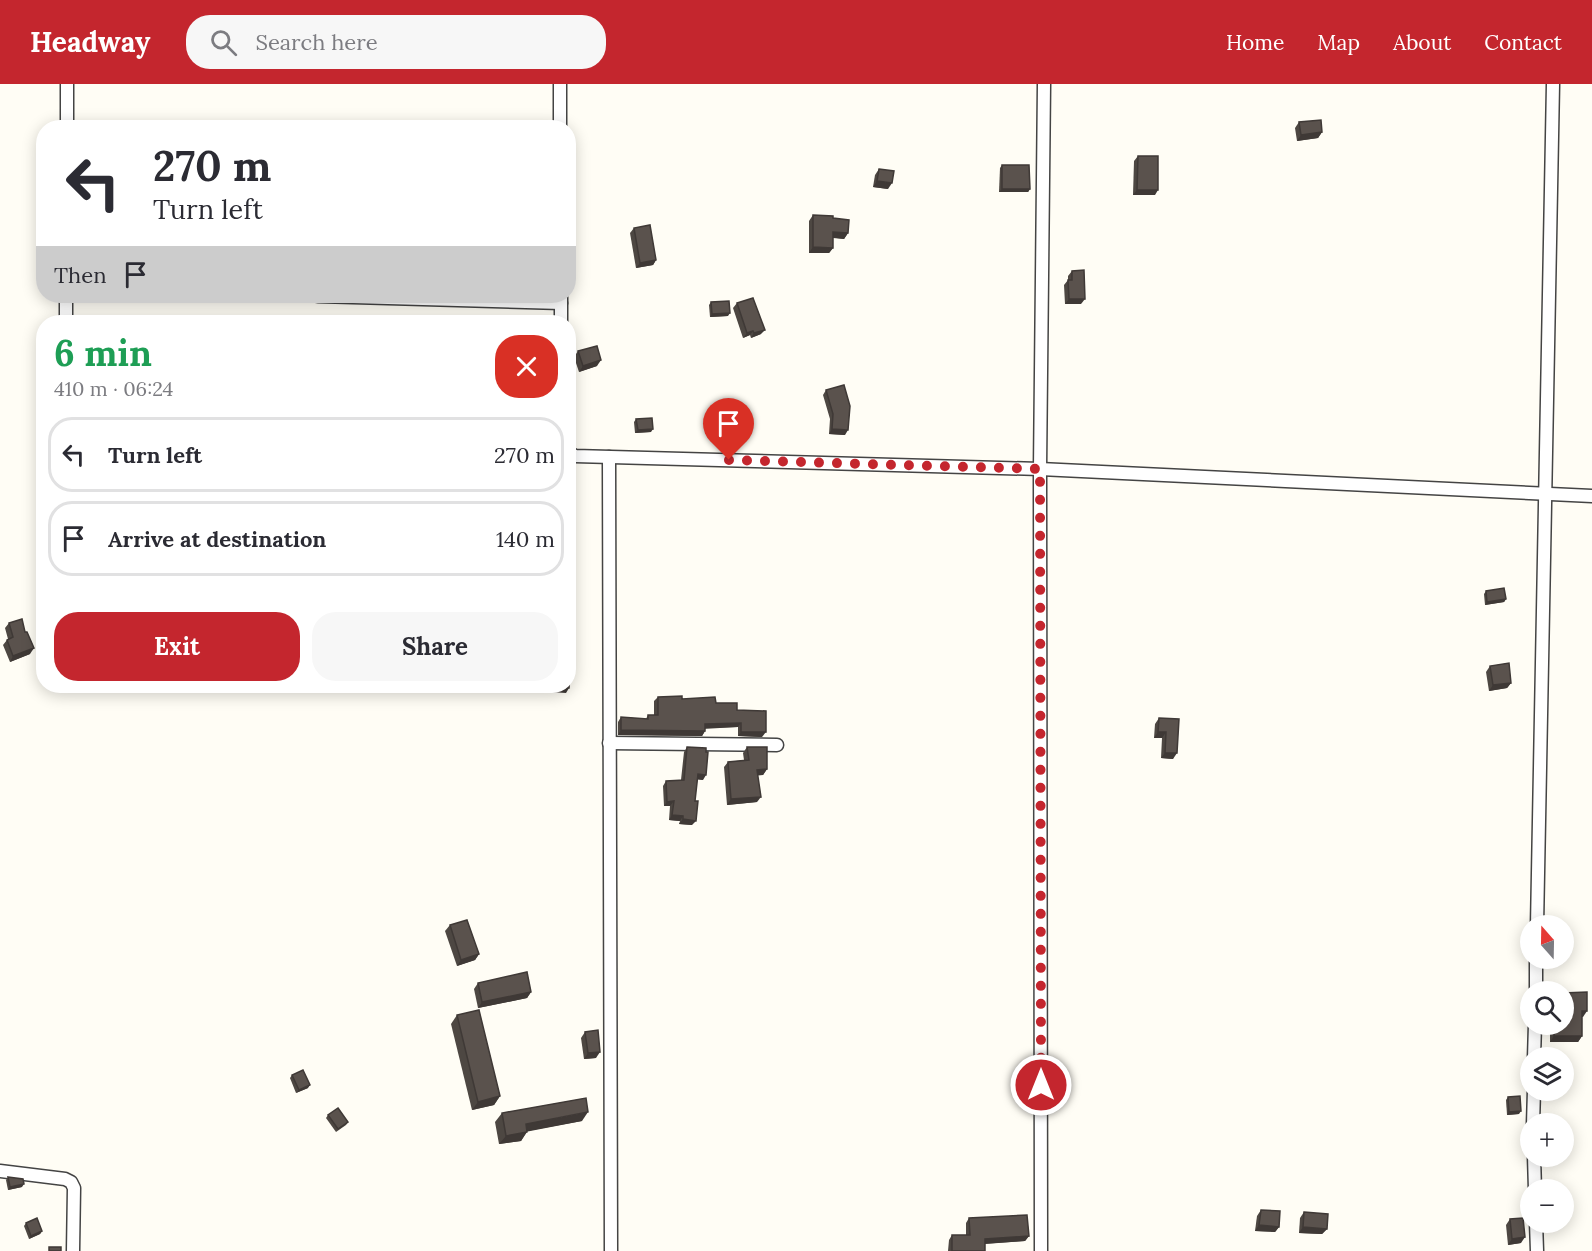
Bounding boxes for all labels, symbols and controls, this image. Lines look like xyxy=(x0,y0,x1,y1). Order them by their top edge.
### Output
search box xyxy=(186,15,606,69)
text: Headway xyxy=(30,24,150,60)
icon: search xyxy=(207,26,240,59)
text: Search here xyxy=(255,28,378,56)
text: Home xyxy=(1226,29,1284,56)
text: Map xyxy=(1317,29,1360,56)
text: About xyxy=(1393,29,1451,56)
text: Contact xyxy=(1484,29,1562,56)
text: 270 m xyxy=(153,139,271,193)
icon: left xyxy=(54,144,132,222)
text: Turn left xyxy=(153,192,263,226)
icon: arrive xyxy=(119,258,152,291)
text: Then xyxy=(54,261,107,289)
text: 6 min xyxy=(54,330,152,376)
button: close xyxy=(495,335,558,398)
text: 410 m · 06:24 xyxy=(54,376,173,401)
pin xyxy=(703,398,754,460)
icon: arrive xyxy=(712,407,745,440)
icon: left xyxy=(57,438,90,471)
text: Turn left xyxy=(108,441,202,469)
text: 270 m xyxy=(494,441,555,469)
icon: arrive xyxy=(57,522,90,555)
text: Arrive at destination xyxy=(108,525,326,553)
text: 140 m xyxy=(496,525,555,553)
button: Exit xyxy=(54,612,300,681)
button: Share xyxy=(312,612,558,681)
north arrow xyxy=(1520,915,1574,969)
map controls xyxy=(1520,915,1574,1233)
button: search xyxy=(1520,981,1574,1035)
button: layers xyxy=(1520,1047,1574,1101)
position arrow xyxy=(1009,1053,1073,1117)
button: + xyxy=(1520,1113,1574,1167)
button: − xyxy=(1520,1179,1574,1233)

